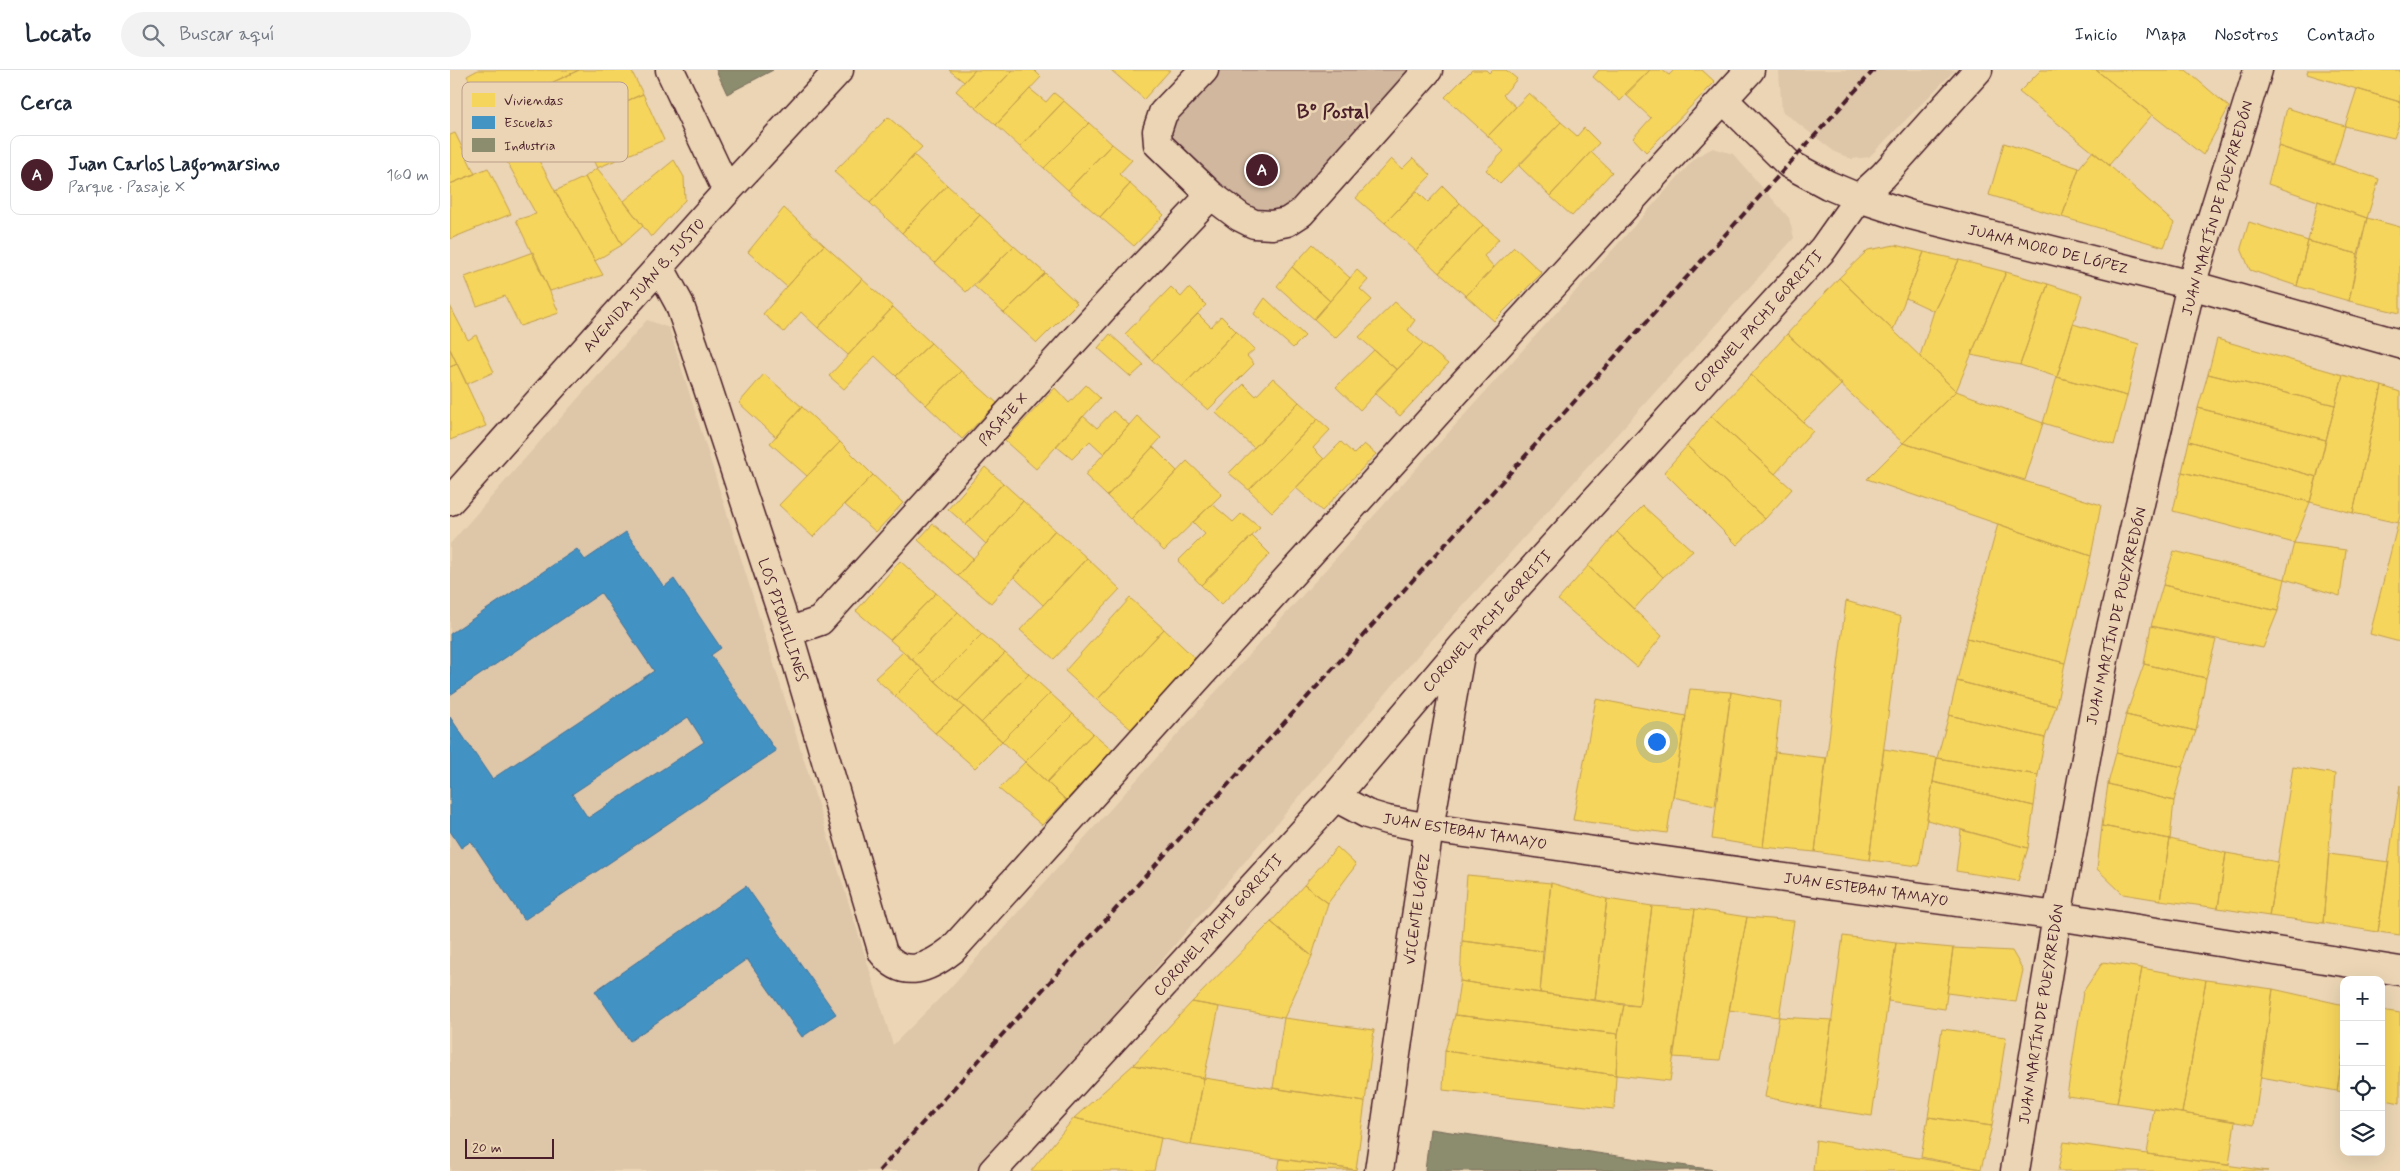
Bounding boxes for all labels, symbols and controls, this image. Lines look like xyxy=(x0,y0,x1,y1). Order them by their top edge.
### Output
search box xyxy=(121,12,471,57)
text: Locato xyxy=(25,19,91,50)
icon: search xyxy=(139,21,167,49)
text: Buscar aquí xyxy=(179,22,275,47)
text: Inicio xyxy=(2075,23,2117,47)
text: Mapa xyxy=(2145,23,2186,47)
text: Nosotros xyxy=(2214,23,2279,47)
text: Contacto xyxy=(2307,23,2375,47)
legend xyxy=(462,82,628,162)
text: Cerca xyxy=(20,89,73,117)
text: Viviendas xyxy=(504,92,563,110)
street label: JUAN MARTÍN DE PUEYRREDÓN xyxy=(2177,98,2258,318)
district label: Bº Postal xyxy=(1297,99,1369,126)
text: Escuelas xyxy=(504,114,553,132)
text: Industria xyxy=(504,137,556,155)
pin: A xyxy=(1246,151,1278,189)
text: Juan Carlos Lagomarsino xyxy=(68,152,280,177)
text: A xyxy=(32,165,42,186)
text: 160 m xyxy=(386,165,429,186)
text: Parque · Pasaje X xyxy=(68,177,185,198)
street label: AVENIDA JUAN B. JUSTO xyxy=(579,214,710,357)
street label: JUANA MORO DE LÓPEZ xyxy=(1966,220,2131,280)
street label: CORONEL PACHI GORRITI xyxy=(1690,246,1828,397)
street label: PASAJE X xyxy=(975,389,1033,450)
street label: JUAN MARTÍN DE PUEYRREDÓN xyxy=(2081,505,2152,727)
street label: CORONEL PACHI GORRITI xyxy=(1419,546,1557,697)
street label: LOS PIQUILLINES xyxy=(753,556,812,685)
your location xyxy=(1644,729,1670,755)
street label: JUAN ESTEBAN TAMAYO xyxy=(1381,809,1548,855)
street label: CORONEL PACHI GORRITI xyxy=(1150,850,1288,1001)
street label: VICENTE LÓPEZ xyxy=(1400,852,1436,966)
street label: JUAN ESTEBAN TAMAYO xyxy=(1782,869,1950,911)
street label: JUAN MARTÍN DE PUEYRREDÓN xyxy=(2014,902,2069,1126)
map controls xyxy=(2340,976,2385,1156)
button: + xyxy=(2340,976,2385,1021)
button: − xyxy=(2340,1021,2385,1066)
button: locate xyxy=(2340,1066,2385,1111)
button: layers xyxy=(2340,1111,2385,1156)
scale bar xyxy=(465,1136,554,1159)
text: 20 m xyxy=(472,1139,502,1157)

